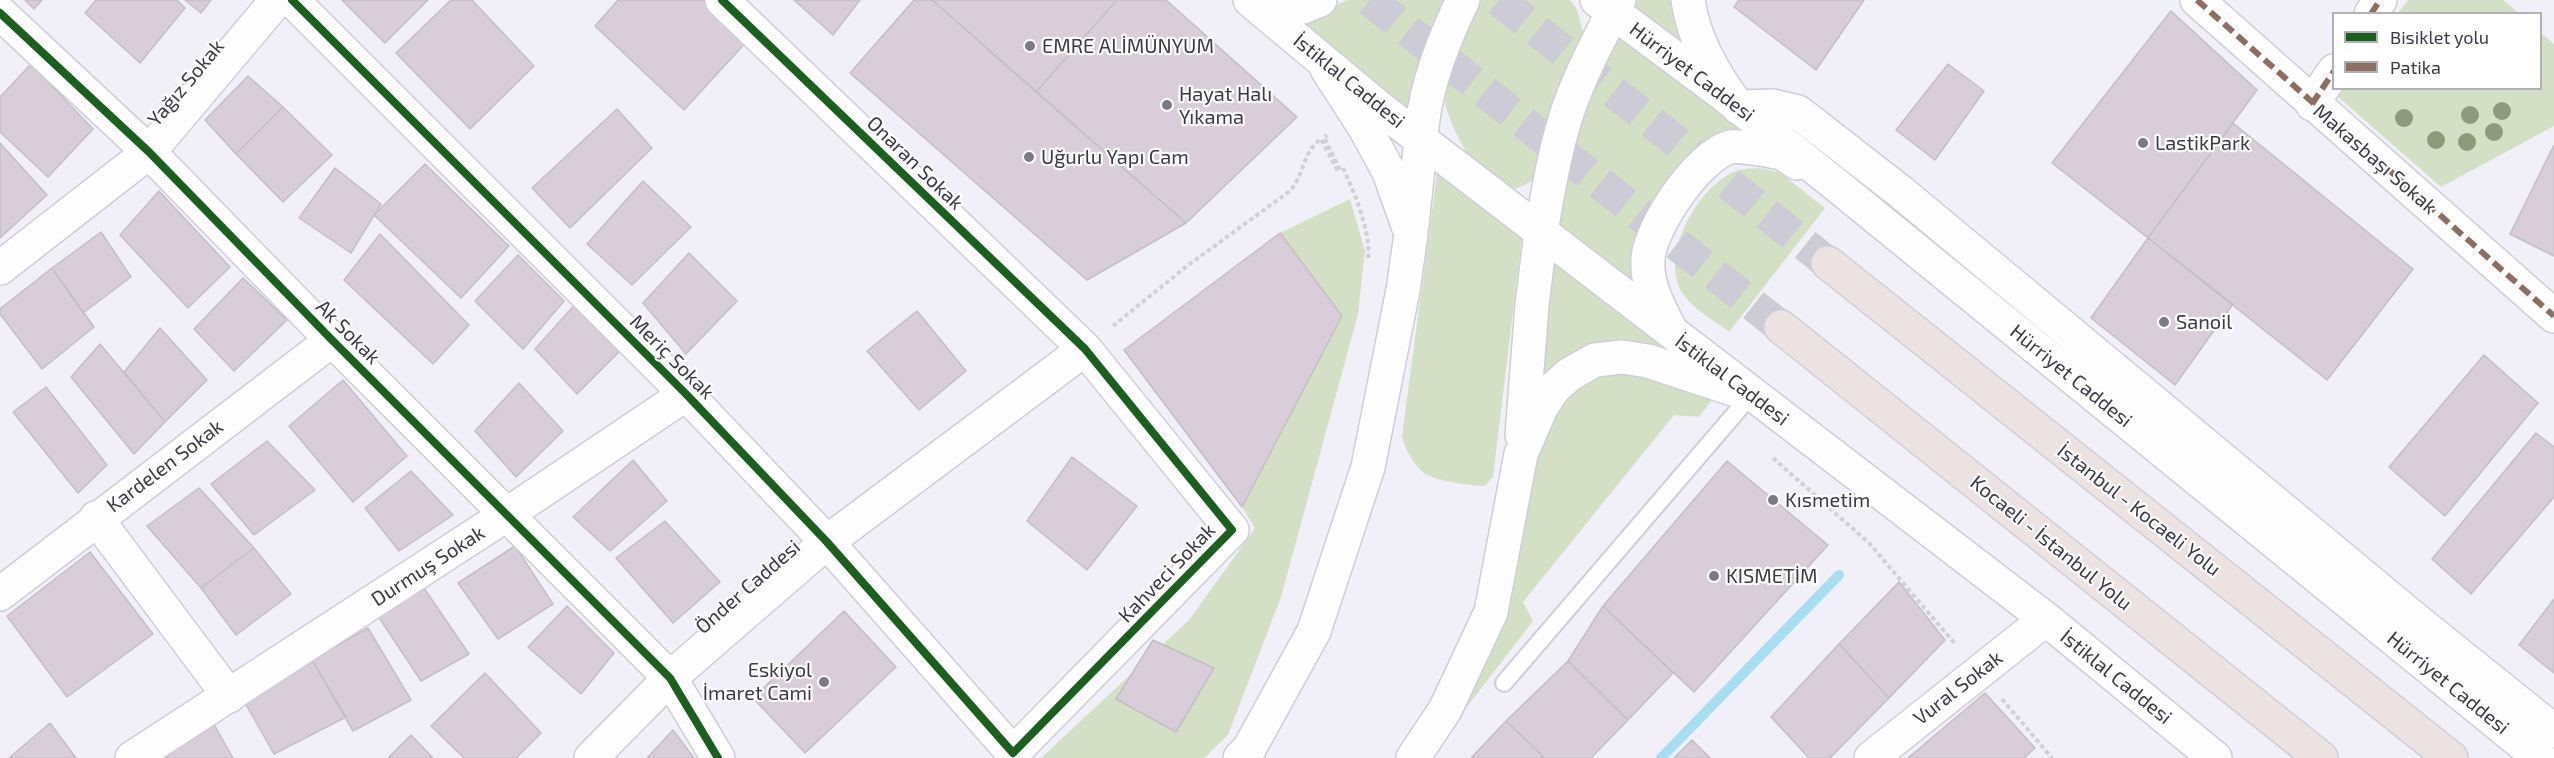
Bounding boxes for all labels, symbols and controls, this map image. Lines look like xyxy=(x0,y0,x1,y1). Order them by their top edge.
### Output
legend xyxy=(2332,12,2542,90)
street label: Hürriyet Caddesi xyxy=(1625,17,1759,127)
text: Bisiklet yolu xyxy=(2390,26,2489,48)
street label: İstiklal Caddesi xyxy=(1288,29,1410,133)
place label: EMRE ALİMÜNYUM xyxy=(1042,34,1214,58)
street label: Yağız Sokak xyxy=(143,35,229,131)
marker: EMRE ALİMÜNYUM xyxy=(1023,39,1037,53)
text: Patika xyxy=(2390,56,2441,78)
place label: Hayat Halı Yıkama xyxy=(1179,82,1272,129)
marker: Hayat Halı Yıkama xyxy=(1160,98,1174,112)
street label: Makasbaşı Sokak xyxy=(2308,99,2442,219)
street label: Onaran Sokak xyxy=(862,111,968,215)
place label: LastikPark xyxy=(2155,131,2250,155)
marker: LastikPark xyxy=(2136,136,2150,150)
place label: Uğurlu Yapı Cam xyxy=(1041,145,1189,169)
marker: Uğurlu Yapı Cam xyxy=(1022,150,1036,164)
street label: Ak Sokak xyxy=(311,295,385,369)
street label: Meriç Sokak xyxy=(625,310,719,404)
place label: Sanoil xyxy=(2176,310,2232,334)
marker: Sanoil xyxy=(2157,315,2171,329)
street label: Hürriyet Caddesi xyxy=(2005,319,2137,433)
street label: İstiklal Caddesi xyxy=(1670,329,1794,431)
street label: Kardelen Sokak xyxy=(102,414,228,518)
street label: İstanbul - Kocaeli Yolu xyxy=(2052,439,2226,581)
street label: Kocaeli - İstanbul Yolu xyxy=(1965,470,2137,616)
place label: Kısmetim xyxy=(1785,488,1870,512)
marker: Kısmetim xyxy=(1766,493,1780,507)
street label: Kahveci Sokak xyxy=(1114,518,1220,628)
street label: Durmuş Sokak xyxy=(367,520,489,612)
street label: Önder Caddesi xyxy=(691,535,805,639)
place label: KISMETİM xyxy=(1726,564,1817,588)
marker: KISMETİM xyxy=(1707,569,1721,583)
street label: İstiklal Caddesi xyxy=(2055,625,2177,729)
street label: Hürriyet Caddesi xyxy=(2382,626,2514,740)
street label: Vural Sokak xyxy=(1909,646,2007,730)
place label: Eskiyol İmaret Cami xyxy=(703,658,812,705)
marker: Eskiyol İmaret Cami xyxy=(817,675,831,689)

